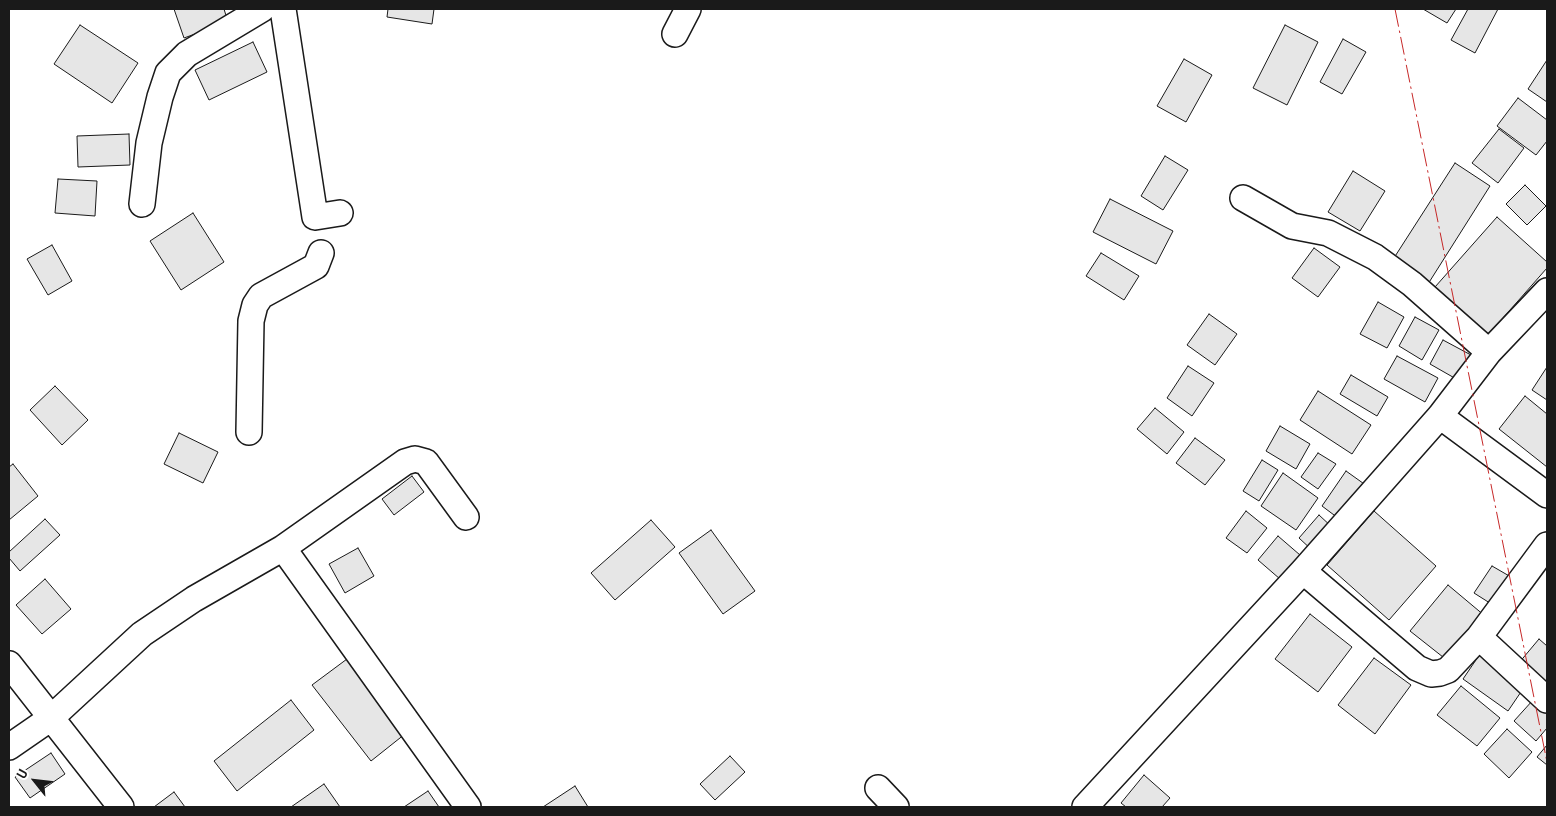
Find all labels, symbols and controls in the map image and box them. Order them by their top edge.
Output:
north arrow [10,756,60,806]
text: U [12,766,32,782]

